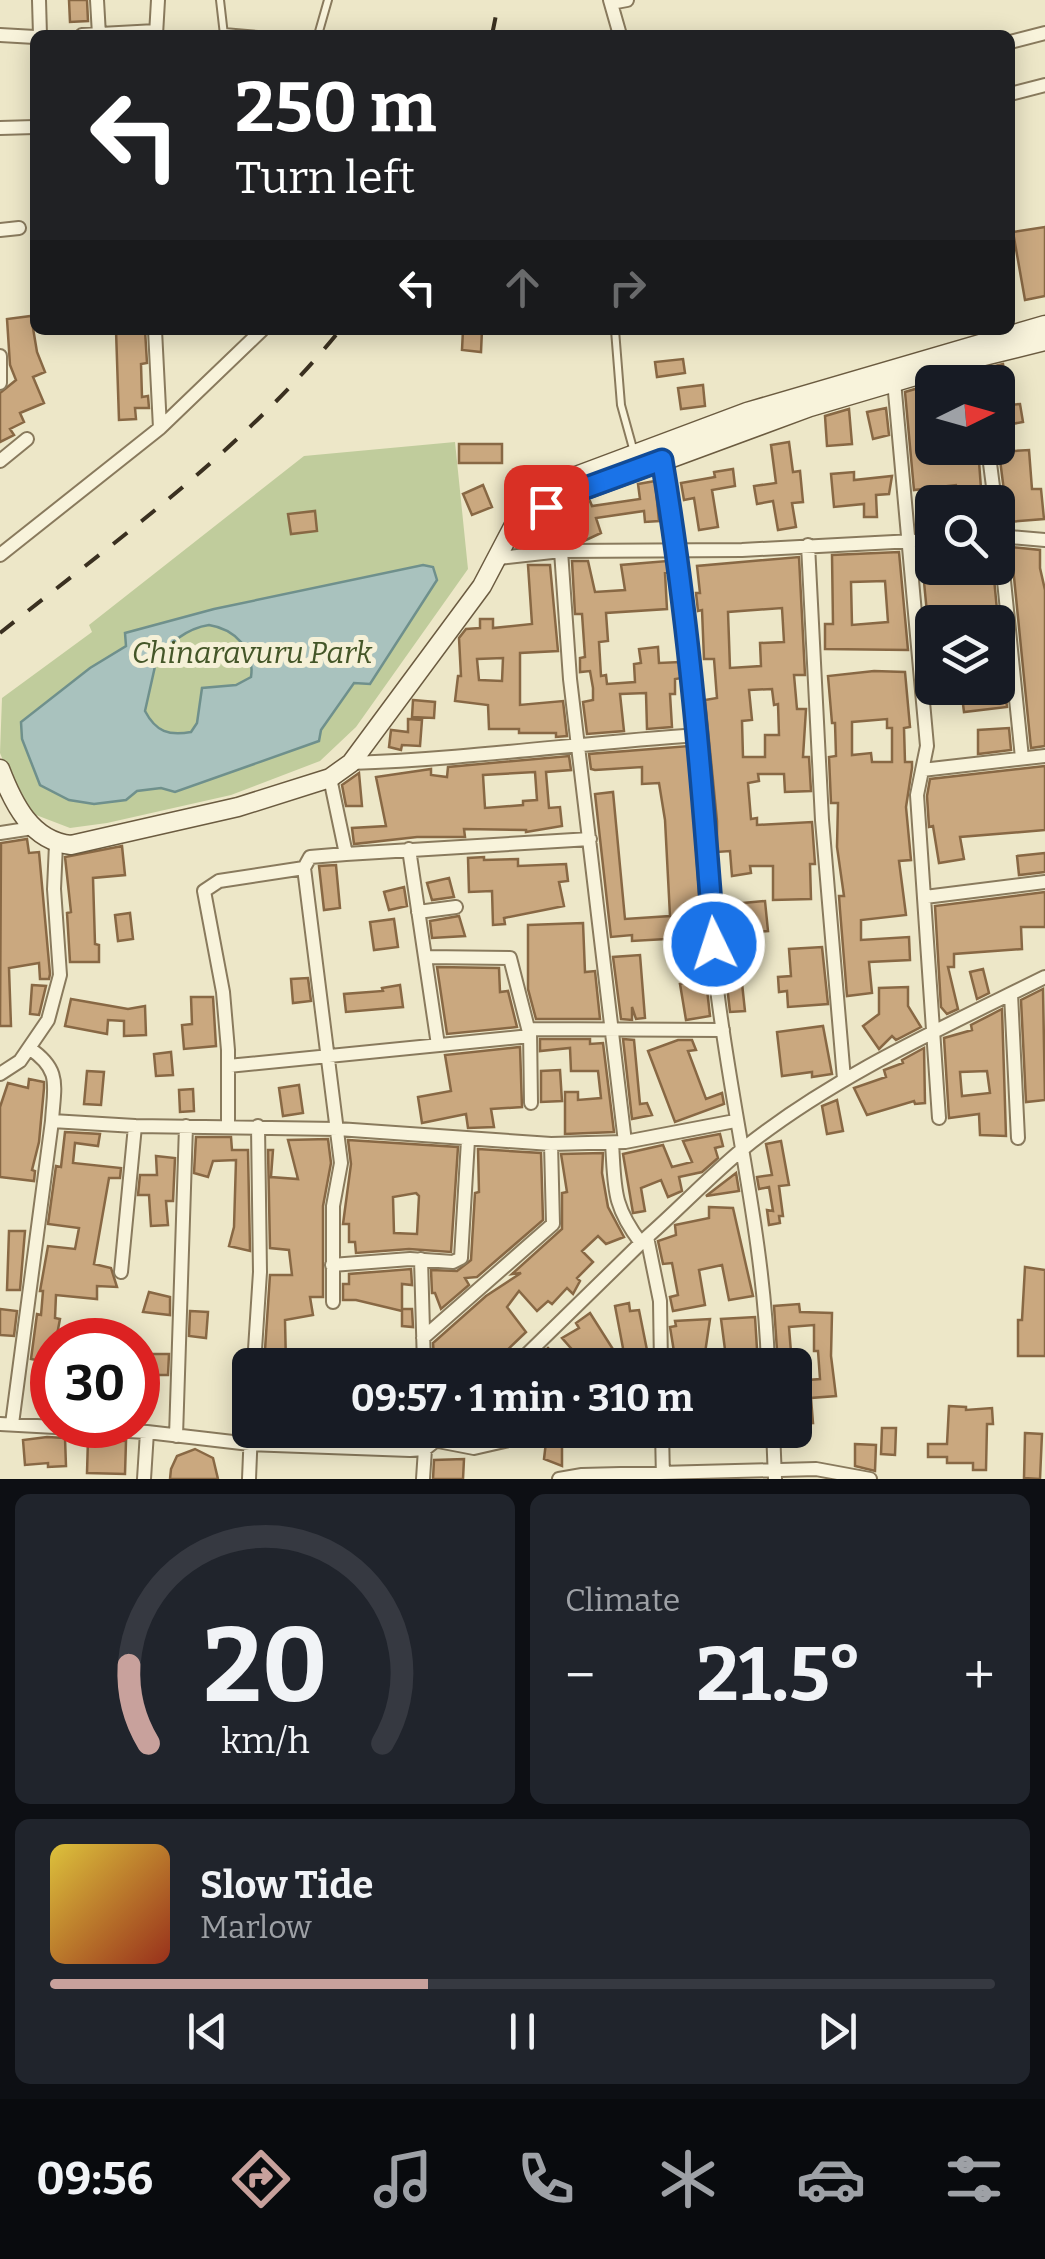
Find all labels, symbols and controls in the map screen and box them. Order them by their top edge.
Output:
text: 250 m [235,66,437,150]
icon: left [70,70,200,200]
text: Turn left [235,151,415,205]
icon: left [390,260,445,315]
icon: ahead [495,260,550,315]
icon: right [600,260,655,315]
north arrow [915,365,1015,465]
map controls [915,365,1015,705]
pin [504,465,589,550]
icon: arrive [519,480,574,535]
button: search [915,485,1015,585]
button: layers [915,605,1015,705]
park label: Chinaravuru Park [132,635,373,671]
position arrow [662,892,766,996]
speed limit sign: 30 [30,1318,160,1448]
text: 09:57 · 1 min · 310 m [351,1375,693,1421]
text: Climate [565,1581,680,1619]
text: 20 [203,1604,327,1729]
text: 21.5° [696,1630,862,1720]
text: − [565,1643,595,1709]
text: + [964,1643,995,1709]
text: km/h [221,1720,309,1762]
text: Slow Tide [200,1862,373,1908]
text: Marlow [200,1908,312,1946]
icon: previous [180,2004,235,2059]
icon: pause [495,2004,550,2059]
icon: next [810,2004,865,2059]
icon: directions [226,2144,296,2214]
icon: music [368,2144,438,2214]
icon: phone [511,2144,581,2214]
icon: climate [653,2144,723,2214]
icon: car [796,2144,866,2214]
icon: filters [939,2144,1009,2214]
text: 09:56 [36,2152,153,2206]

